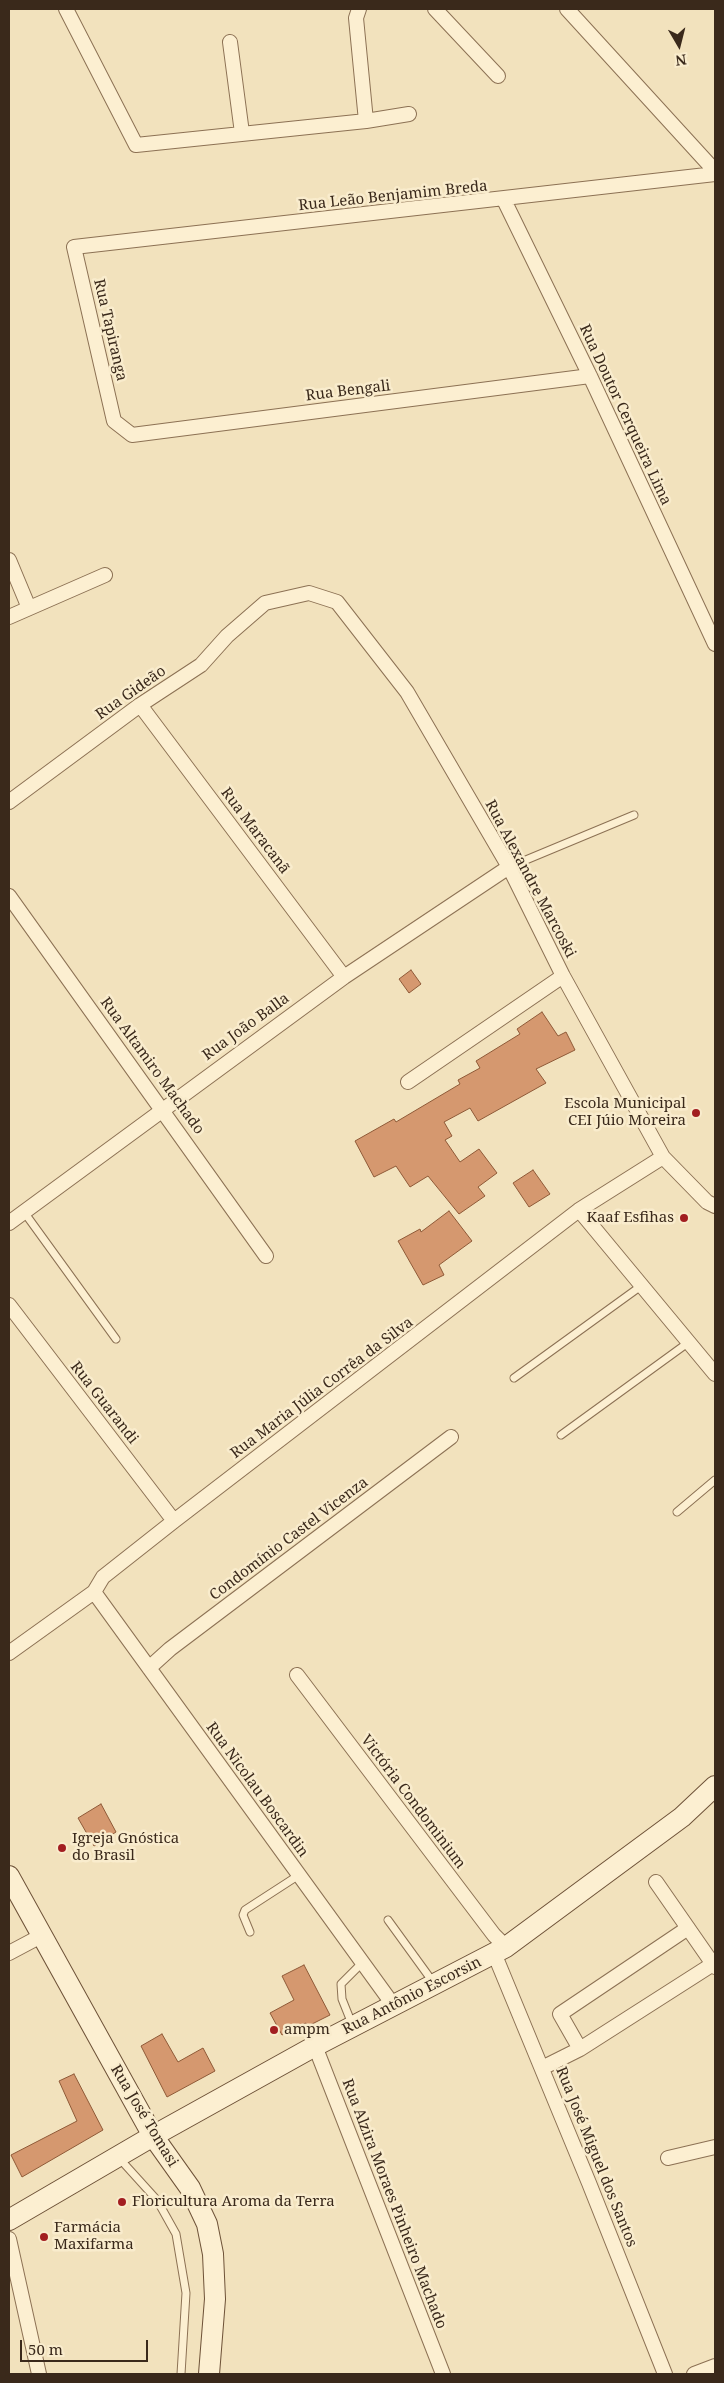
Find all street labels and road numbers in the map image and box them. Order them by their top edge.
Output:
street label: Rua Leão Benjamim Breda [298,177,488,215]
street label: Rua Tapiranga [89,277,131,383]
street label: Rua Doutor Cerqueira Lima [575,322,675,508]
street label: Rua Bengali [305,377,391,405]
street label: Rua Gideão [92,662,170,724]
street label: Rua Maracanã [217,784,293,878]
street label: Rua Alexandre Marcoski [481,797,579,961]
street label: Rua João Balla [199,990,293,1064]
street label: Rua Altamiro Machado [96,994,208,1138]
street label: Rua Maria Júlia Corrêa da Silva [227,1313,417,1463]
street label: Rua Guarandi [66,1358,142,1448]
street label: Condomínio Castel Vicenza [206,1473,372,1605]
street label: Rua Nicolau Boscardin [202,1719,312,1861]
street label: Victória Condominium [357,1731,469,1873]
street label: Rua Antônio Escorsin [340,1953,484,2039]
street label: Rua José Tomasi [106,2062,182,2170]
street label: Rua José Miguel dos Santos [552,2064,640,2250]
street label: Rua Alzira Moraes Pinheiro Machado [338,2076,450,2332]

